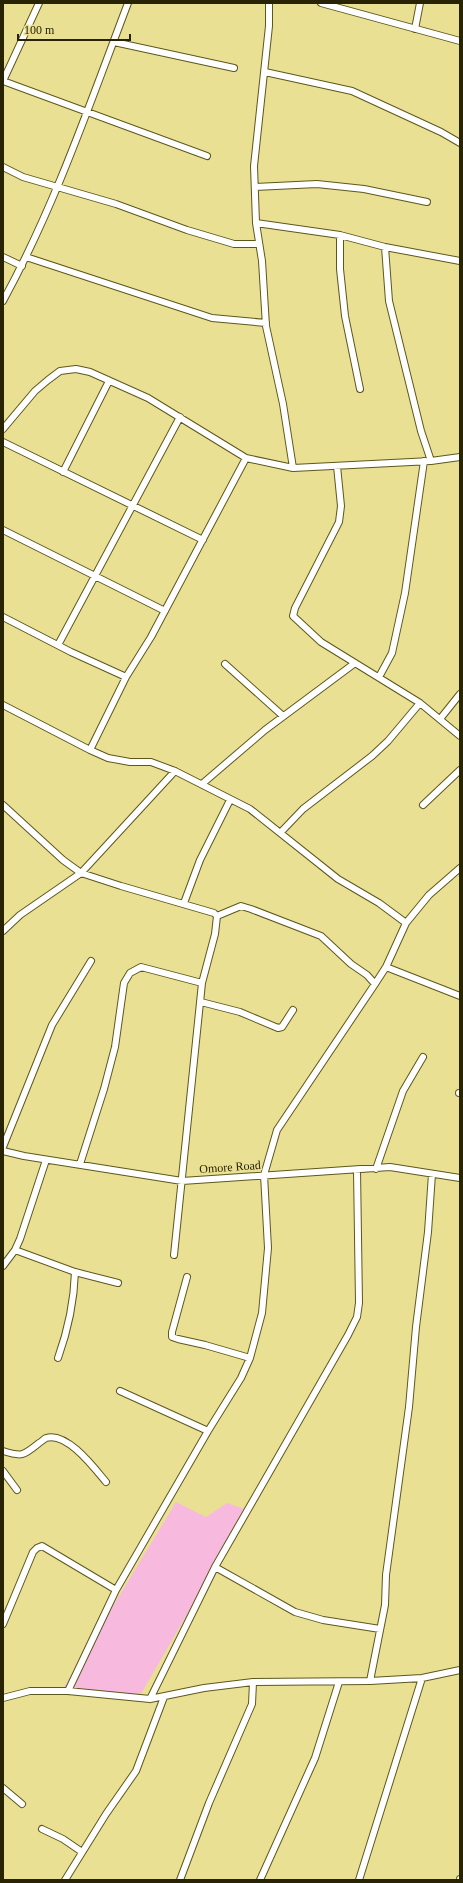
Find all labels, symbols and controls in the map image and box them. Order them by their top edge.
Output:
scale bar [18,16,130,42]
text: 100 m [24,23,55,37]
street label: Omore Road [199,1158,261,1176]

